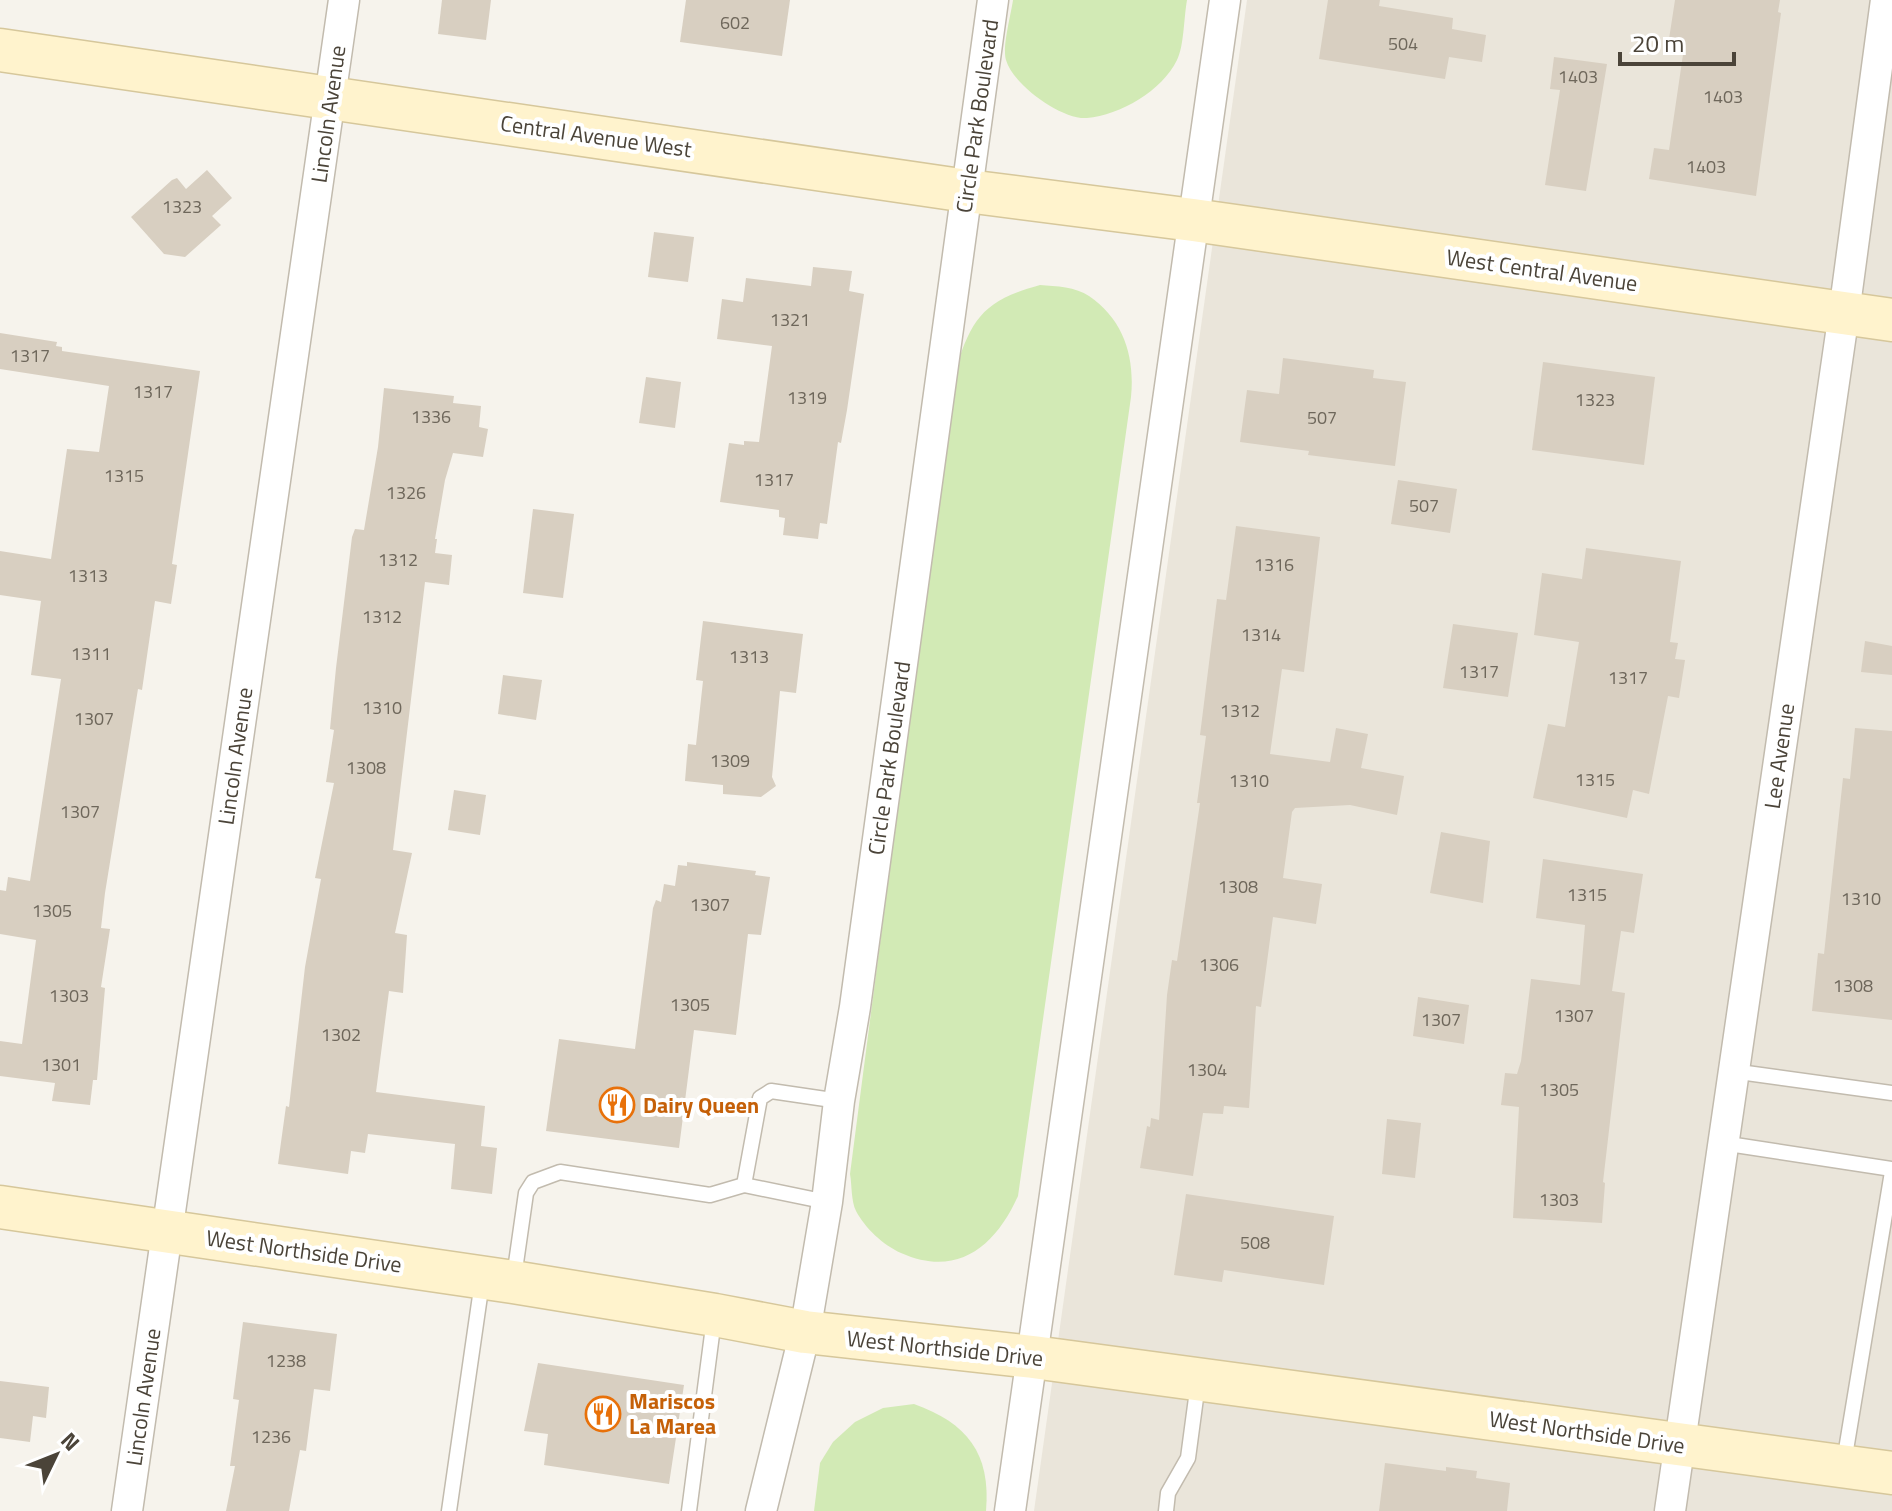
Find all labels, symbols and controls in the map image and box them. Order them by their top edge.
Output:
house number: 602 [720,9,750,36]
scale bar [1620,16,1734,66]
street label: Circle Park Boulevard [947,17,1007,215]
text: 20 m [1632,25,1684,61]
house number: 504 [1388,30,1418,57]
street label: Lincoln Avenue [302,43,354,185]
house number: 1403 [1558,63,1598,90]
house number: 1403 [1703,83,1743,110]
street label: Central Avenue West [498,106,694,166]
house number: 1403 [1686,153,1726,180]
house number: 1323 [162,193,202,220]
street label: West Central Avenue [1444,240,1640,300]
house number: 1321 [770,306,810,333]
house number: 1317 [10,342,50,369]
house number: 1317 [133,378,173,405]
house number: 1319 [787,384,827,411]
house number: 1323 [1575,386,1615,413]
house number: 1336 [411,403,451,430]
house number: 507 [1307,404,1337,431]
house number: 1315 [104,462,144,489]
house number: 1317 [754,466,794,493]
house number: 1326 [386,479,426,506]
house number: 507 [1409,492,1439,519]
house number: 1312 [378,546,418,573]
house number: 1316 [1254,551,1294,578]
house number: 1313 [68,562,108,589]
house number: 1312 [362,603,402,630]
house number: 1314 [1241,621,1281,648]
house number: 1311 [71,640,111,667]
house number: 1313 [729,643,769,670]
house number: 1317 [1459,658,1499,685]
street label: Circle Park Boulevard [859,659,919,857]
house number: 1317 [1608,664,1648,691]
street label: Lincoln Avenue [209,685,261,827]
house number: 1310 [362,694,402,721]
house number: 1312 [1220,697,1260,724]
street label: Lee Avenue [1755,701,1803,811]
house number: 1307 [74,705,114,732]
house number: 1309 [710,747,750,774]
house number: 1308 [346,754,386,781]
house number: 1315 [1575,766,1615,793]
house number: 1310 [1229,767,1269,794]
house number: 1307 [60,798,100,825]
house number: 1308 [1218,873,1258,900]
house number: 1315 [1567,881,1607,908]
house number: 1310 [1841,885,1881,912]
house number: 1307 [690,891,730,918]
house number: 1305 [32,897,72,924]
house number: 1306 [1199,951,1239,978]
house number: 1308 [1833,972,1873,999]
house number: 1303 [49,982,89,1009]
house number: 1305 [670,991,710,1018]
house number: 1307 [1554,1002,1594,1029]
house number: 1307 [1421,1006,1461,1033]
house number: 1302 [321,1021,361,1048]
house number: 1301 [41,1051,81,1078]
house number: 1304 [1187,1056,1227,1083]
house number: 1305 [1539,1076,1579,1103]
restaurant icon: Dairy Queen [598,1086,636,1124]
place label: Dairy Queen [643,1088,759,1122]
house number: 1303 [1539,1186,1579,1213]
street label: West Northside Drive [204,1220,404,1282]
house number: 508 [1240,1229,1270,1256]
street label: West Northside Drive [845,1321,1045,1375]
street label: Lincoln Avenue [117,1326,169,1468]
house number: 1238 [266,1347,306,1374]
place label: Mariscos La Marea [629,1384,716,1443]
restaurant icon: Mariscos La Marea [584,1395,622,1433]
street label: West Northside Drive [1487,1401,1687,1463]
north arrow [16,1415,96,1495]
house number: 1236 [251,1423,291,1450]
text: N [53,1424,88,1459]

